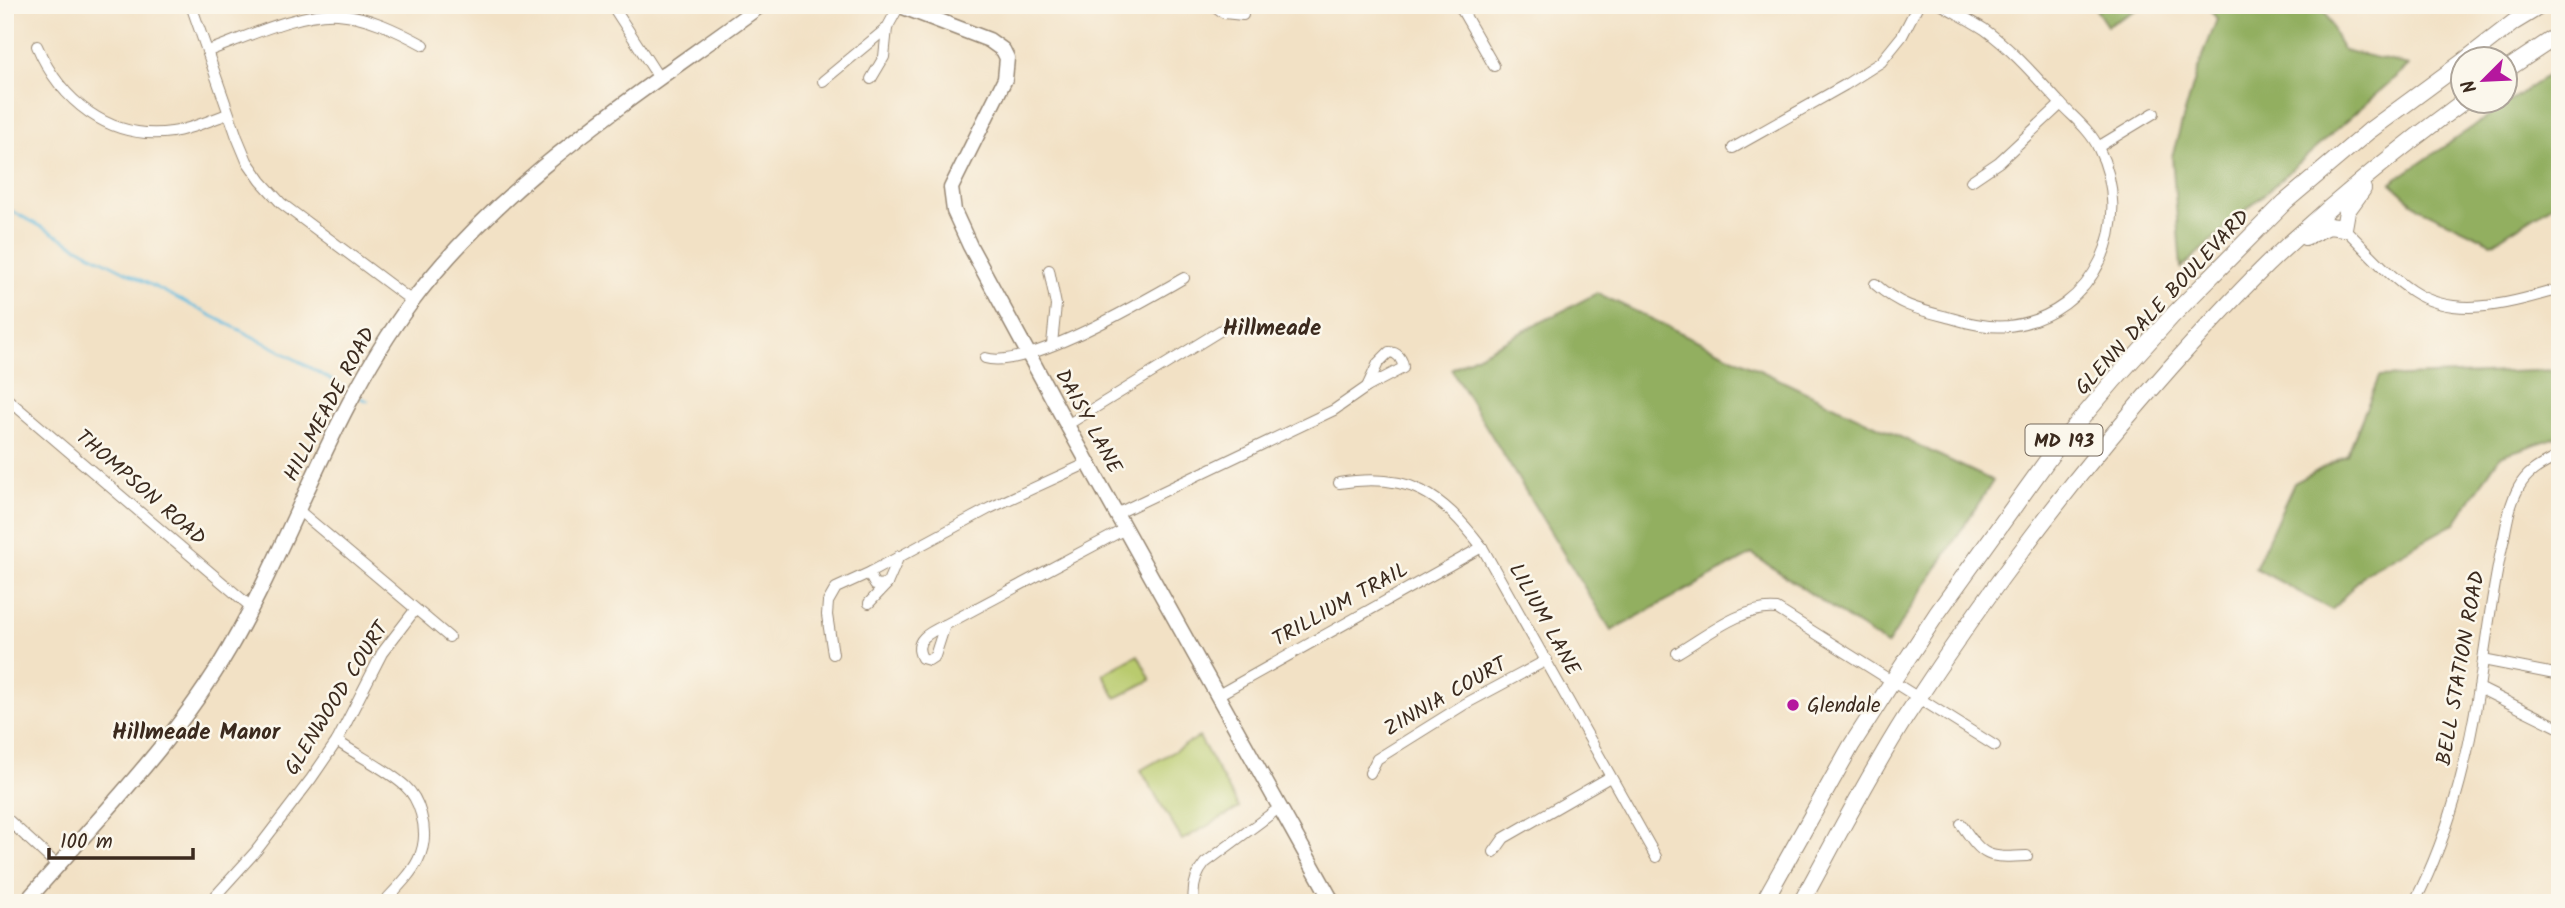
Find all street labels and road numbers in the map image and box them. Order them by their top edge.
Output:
street label: GLENN DALE BOULEVARD [2068,202,2258,404]
street label: HILLMEADE ROAD [276,322,385,488]
street label: DAISY LANE [1045,363,1130,481]
street label: THOMPSON ROAD [67,422,213,554]
road number: MD 193 [2025,424,2102,456]
street label: TRILLIUM TRAIL [1267,554,1415,656]
street label: LILIUM LANE [1499,557,1589,683]
street label: BELL STATION ROAD [2428,568,2495,768]
street label: GLENWOOD COURT [277,614,399,782]
street label: ZINNIA COURT [1378,648,1515,746]

